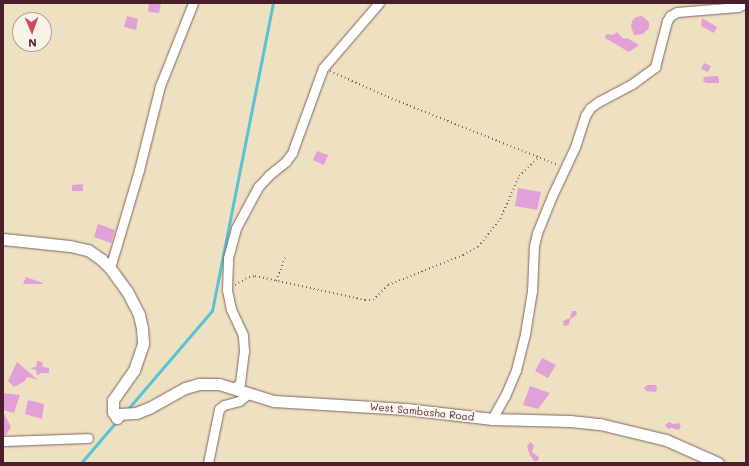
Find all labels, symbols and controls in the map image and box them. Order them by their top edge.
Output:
north arrow [12,12,52,52]
text: N [28,36,37,51]
street label: West Sambasha Road [369,401,475,423]

